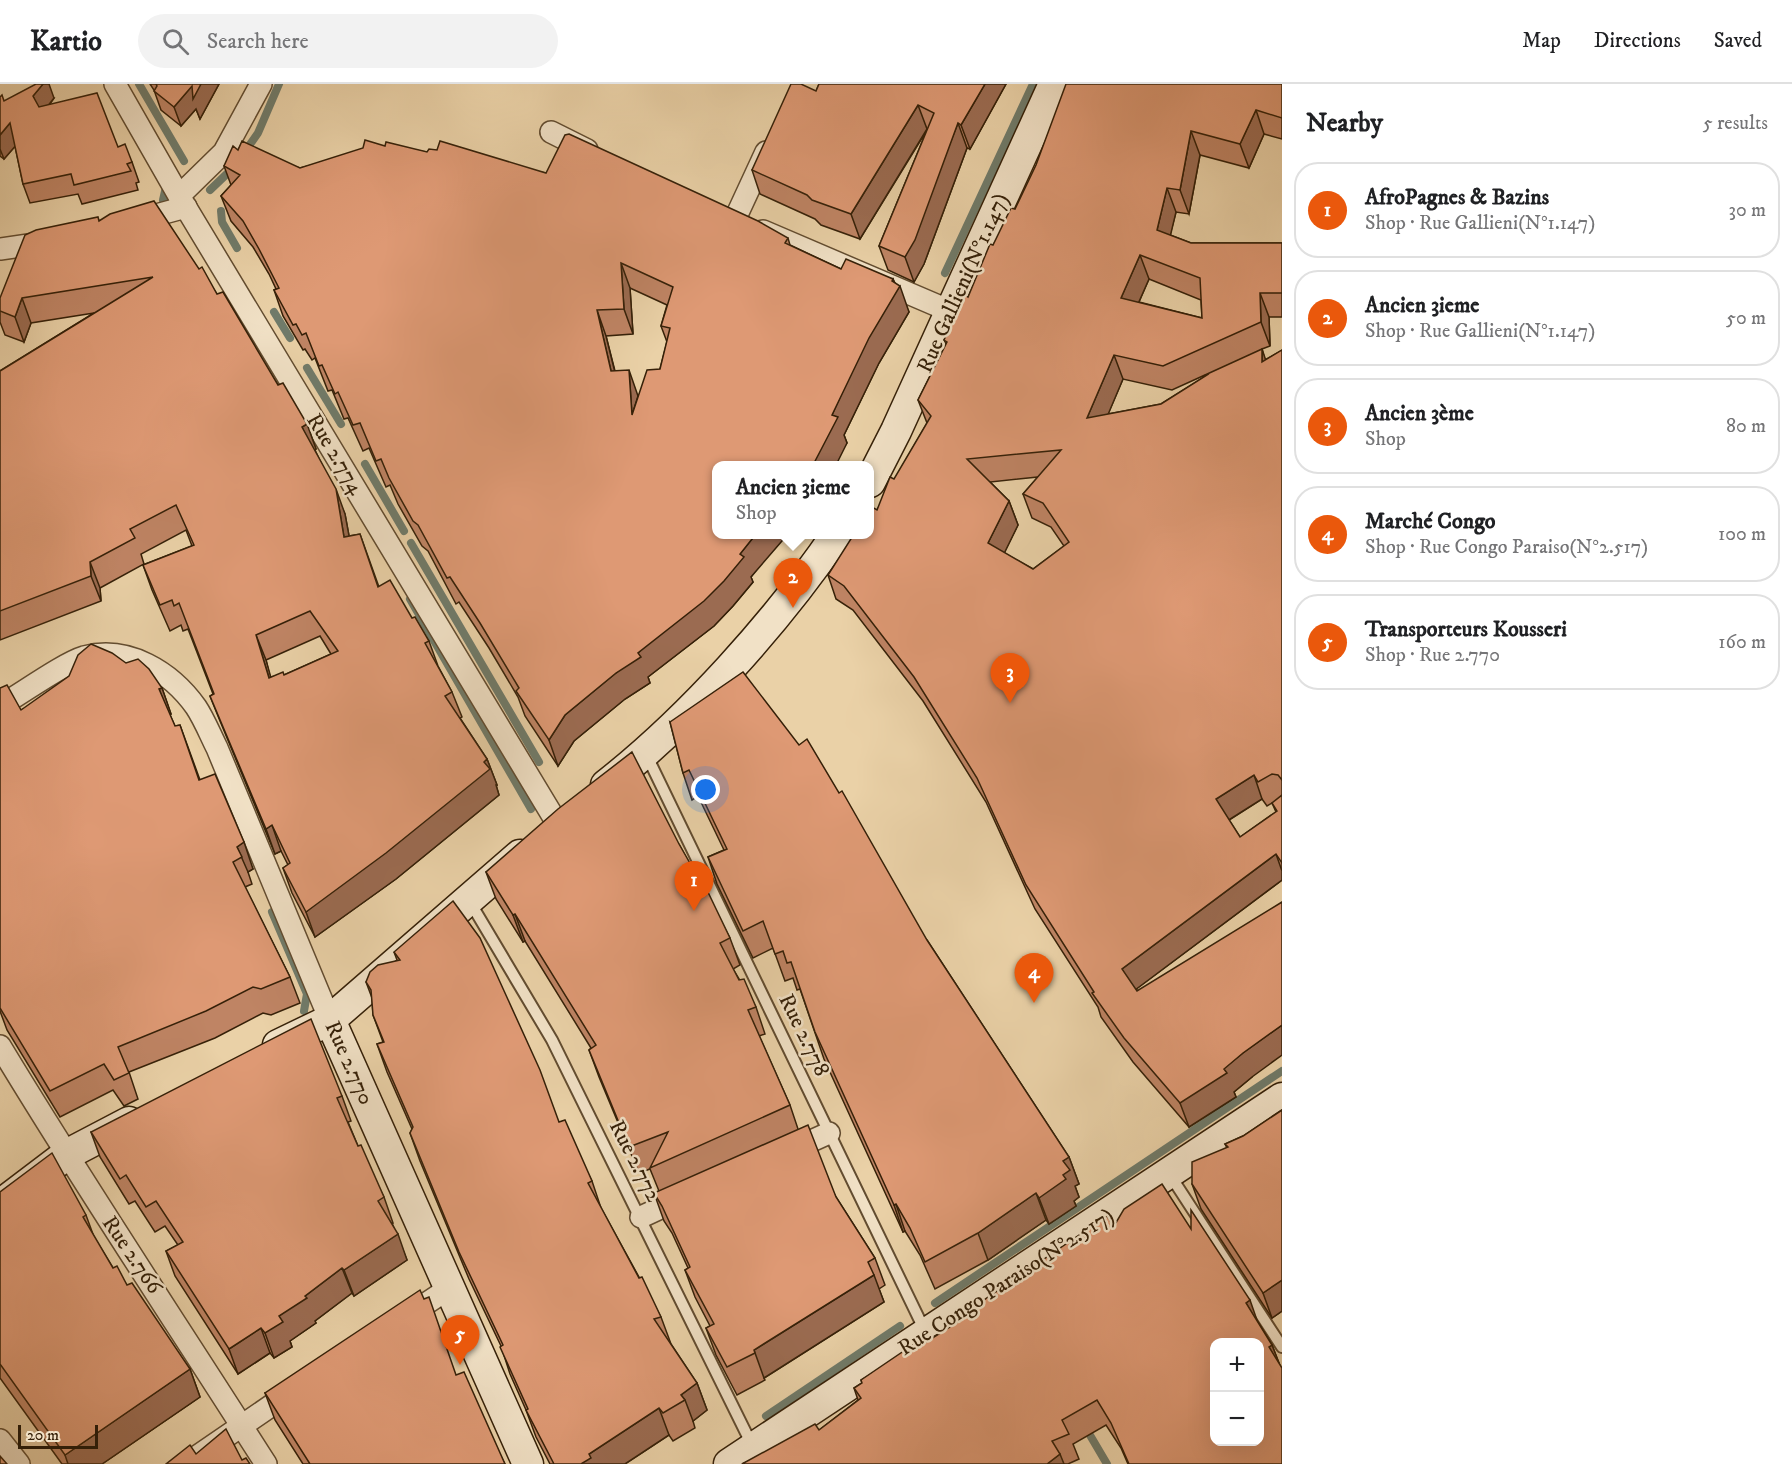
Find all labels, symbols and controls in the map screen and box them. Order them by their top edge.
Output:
search box [138,14,558,68]
text: Kartio [30,24,102,59]
icon: search [159,25,192,58]
text: Search here [207,28,309,55]
text: Map [1522,28,1561,54]
text: Directions [1594,28,1681,54]
text: Saved [1714,28,1762,54]
text: Nearby [1306,107,1383,140]
text: 5 results [1703,111,1768,136]
text: AfroPagnes & Bazins [1365,184,1549,211]
street label: Rue Gallieni(N°1.147) [911,189,1015,377]
text: 1 [1324,198,1331,223]
text: 30 m [1728,198,1766,223]
text: Shop · Rue Gallieni(N°1.147) [1365,211,1595,236]
text: Ancien 3ieme [1365,292,1479,319]
text: 2 [1323,306,1332,331]
text: 50 m [1726,306,1766,331]
text: Shop · Rue Gallieni(N°1.147) [1365,319,1595,344]
text: Ancien 3ème [1365,400,1474,427]
street label: Rue 2.774 [300,409,370,500]
text: 3 [1324,414,1331,439]
text: 80 m [1726,414,1766,439]
text: Shop [1365,427,1406,452]
popup [712,461,874,539]
text: Ancien 3ieme [736,474,850,501]
text: Shop [736,501,776,526]
text: Marché Congo [1365,508,1496,535]
text: 4 [1322,522,1333,547]
text: 100 m [1718,522,1766,547]
text: Shop · Rue Congo Paraiso(N°2.517) [1365,535,1648,560]
pin: 2 [774,558,812,608]
text: Transporteurs Kousseri [1365,616,1567,643]
text: 5 [1323,630,1332,655]
text: 160 m [1718,630,1766,655]
text: Shop · Rue 2.770 [1365,643,1500,668]
pin: 3 [990,654,1030,703]
your location [691,775,720,804]
pin: 1 [674,862,714,911]
pin: 4 [1014,954,1054,1003]
street label: Rue 2.778 [773,989,835,1081]
street label: Rue 2.770 [319,1017,379,1109]
street label: Rue 2.772 [603,1116,667,1207]
street label: Rue Congo Paraiso(N°2.517) [893,1202,1119,1362]
street label: Rue 2.766 [96,1211,169,1301]
pin: 5 [440,1316,480,1365]
map controls [1210,1338,1264,1446]
button: + [1210,1338,1264,1392]
button: − [1210,1392,1264,1446]
scale bar [18,1422,98,1450]
text: 20 m [27,1425,59,1445]

